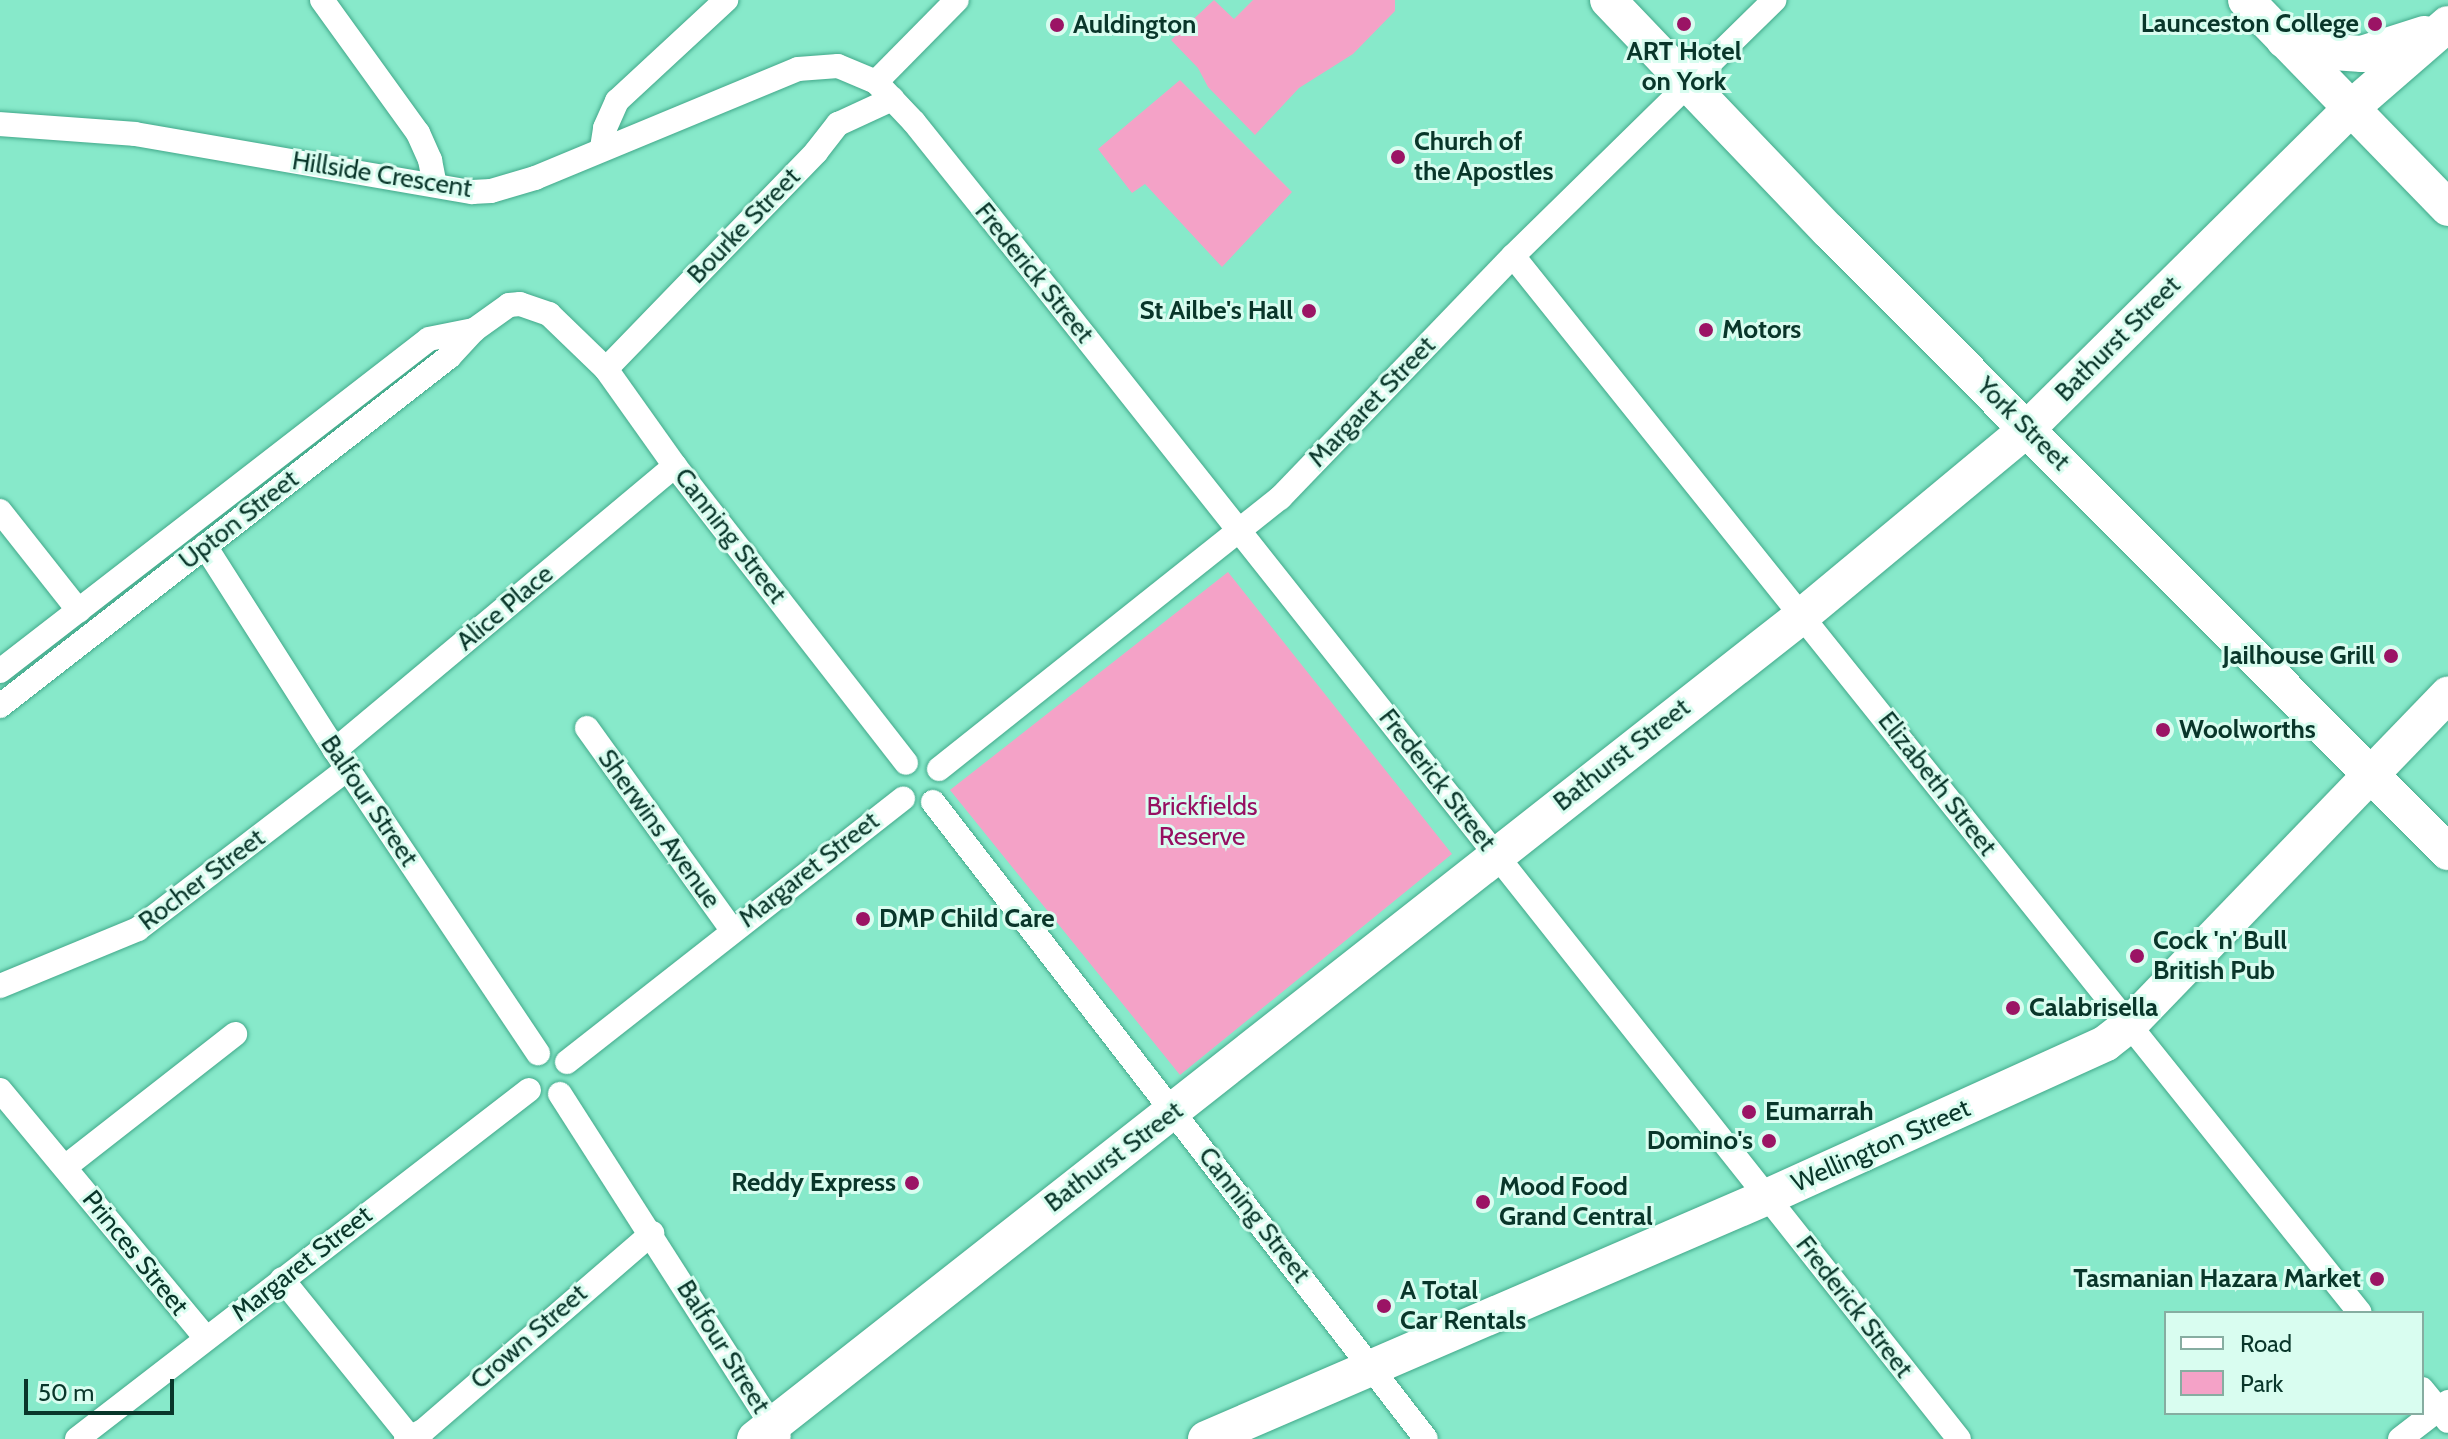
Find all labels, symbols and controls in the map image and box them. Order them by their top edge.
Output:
place label: Launceston College [2141,8,2359,40]
place label: Auldington [1073,9,1196,41]
marker: ART Hotel on York [1675,15,1693,33]
marker: Launceston College [2366,15,2384,33]
marker: Auldington [1048,16,1066,34]
place label: ART Hotel on York [1626,36,1742,98]
place label: Church of the Apostles [1414,126,1553,188]
street label: Hillside Crescent [290,145,474,205]
marker: Church of the Apostles [1389,148,1407,166]
street label: Bourke Street [681,162,807,290]
street label: Frederick Street [968,197,1100,349]
street label: Bathurst Street [2049,270,2187,408]
place label: St Ailbe's Hall [1140,295,1293,327]
marker: St Ailbe's Hall [1300,302,1318,320]
place label: Motors [1722,314,1801,346]
marker: Motors [1697,321,1715,339]
street label: Margaret Street [1302,330,1442,474]
street label: York Street [1970,371,2076,477]
street label: Canning Street [667,462,793,610]
street label: Upton Street [173,464,305,576]
street label: Alice Place [450,559,560,657]
place label: Jailhouse Grill [2223,640,2375,672]
marker: Jailhouse Grill [2382,647,2400,665]
street label: Bathurst Street [1548,692,1696,818]
street label: Frederick Street [1372,703,1502,857]
street label: Elizabeth Street [1871,706,2003,862]
place label: Woolworths [2179,714,2316,746]
marker: Woolworths [2154,721,2172,739]
street label: Balfour Street [314,730,424,872]
street label: Sherwins Avenue [591,744,727,914]
park label: Brickfields Reserve [1146,791,1258,852]
street label: Margaret Street [733,806,885,934]
street label: Rocher Street [133,823,271,937]
place label: DMP Child Care [879,903,1055,935]
marker: DMP Child Care [854,910,872,928]
place label: Cock 'n' Bull British Pub [2153,925,2287,986]
marker: Cock 'n' Bull British Pub [2128,947,2146,965]
place label: Calabrisella [2029,992,2158,1024]
marker: Calabrisella [2004,999,2022,1017]
street label: Wellington Street [1787,1093,1975,1199]
street label: Bathurst Street [1039,1095,1189,1219]
place label: Eumarrah [1765,1096,1874,1128]
marker: Eumarrah [1740,1103,1758,1121]
place label: Domino's [1647,1125,1753,1157]
marker: Domino's [1760,1132,1778,1150]
street label: Canning Street [1191,1141,1317,1289]
place label: Reddy Express [731,1167,896,1199]
place label: Mood Food Grand Central [1499,1171,1653,1232]
marker: Reddy Express [903,1174,921,1192]
street label: Princes Street [75,1184,195,1322]
marker: Mood Food Grand Central [1474,1193,1492,1211]
street label: Margaret Street [226,1200,378,1328]
street label: Frederick Street [1789,1230,1919,1384]
place label: Tasmanian Hazara Market [2073,1263,2361,1295]
marker: Tasmanian Hazara Market [2368,1270,2386,1288]
street label: Balfour Street [670,1275,776,1419]
place label: A Total Car Rentals [1400,1275,1526,1336]
street label: Crown Street [464,1278,594,1396]
marker: A Total Car Rentals [1375,1297,1393,1315]
legend [2164,1311,2424,1415]
text: Road [2240,1329,2292,1358]
scale bar [28,1363,178,1413]
text: Park [2240,1369,2283,1398]
text: 50 m [38,1378,94,1407]

